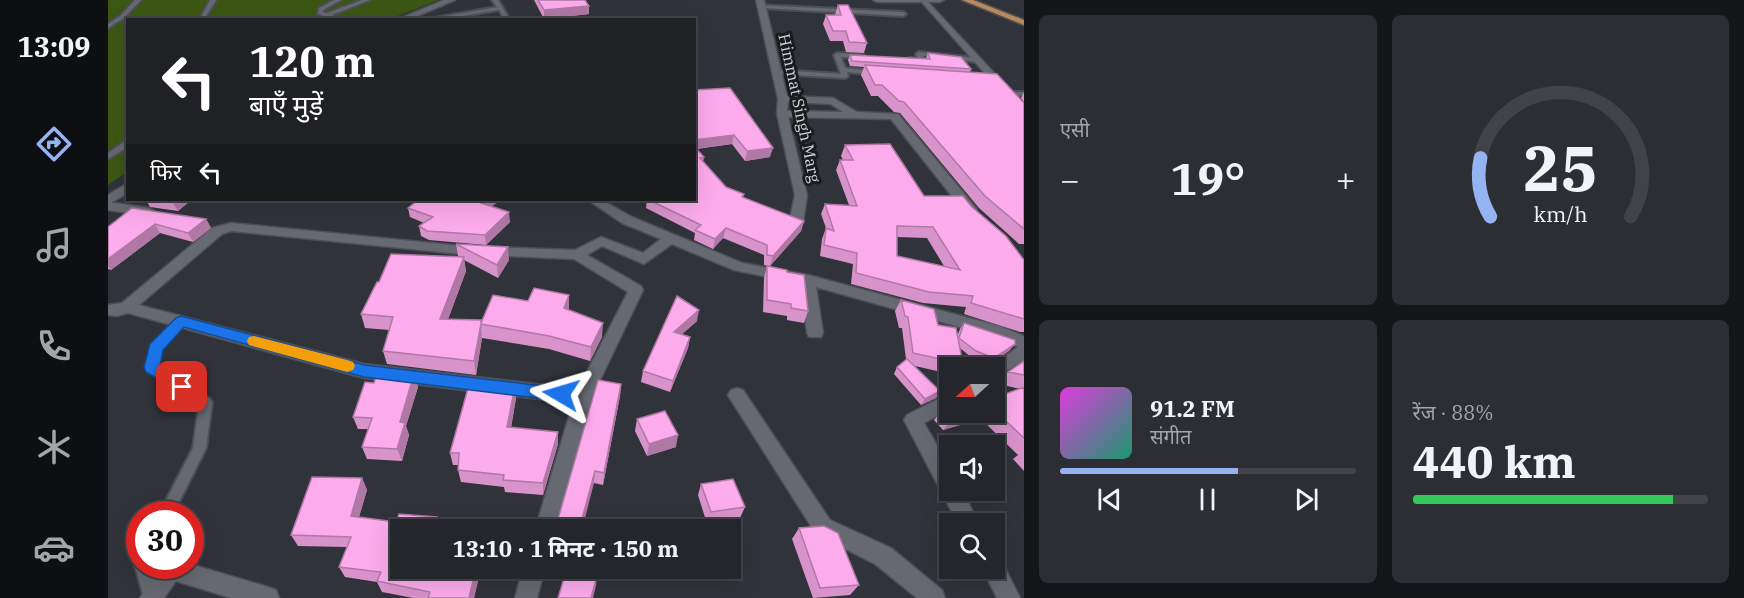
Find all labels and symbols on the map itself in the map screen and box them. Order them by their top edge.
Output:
street label: Himmat Singh Marg [774,32,826,185]
north arrow [939,357,1005,423]
pin [156,361,207,412]
position arrow [529,362,593,426]
speed limit sign: 30 [126,501,204,579]

